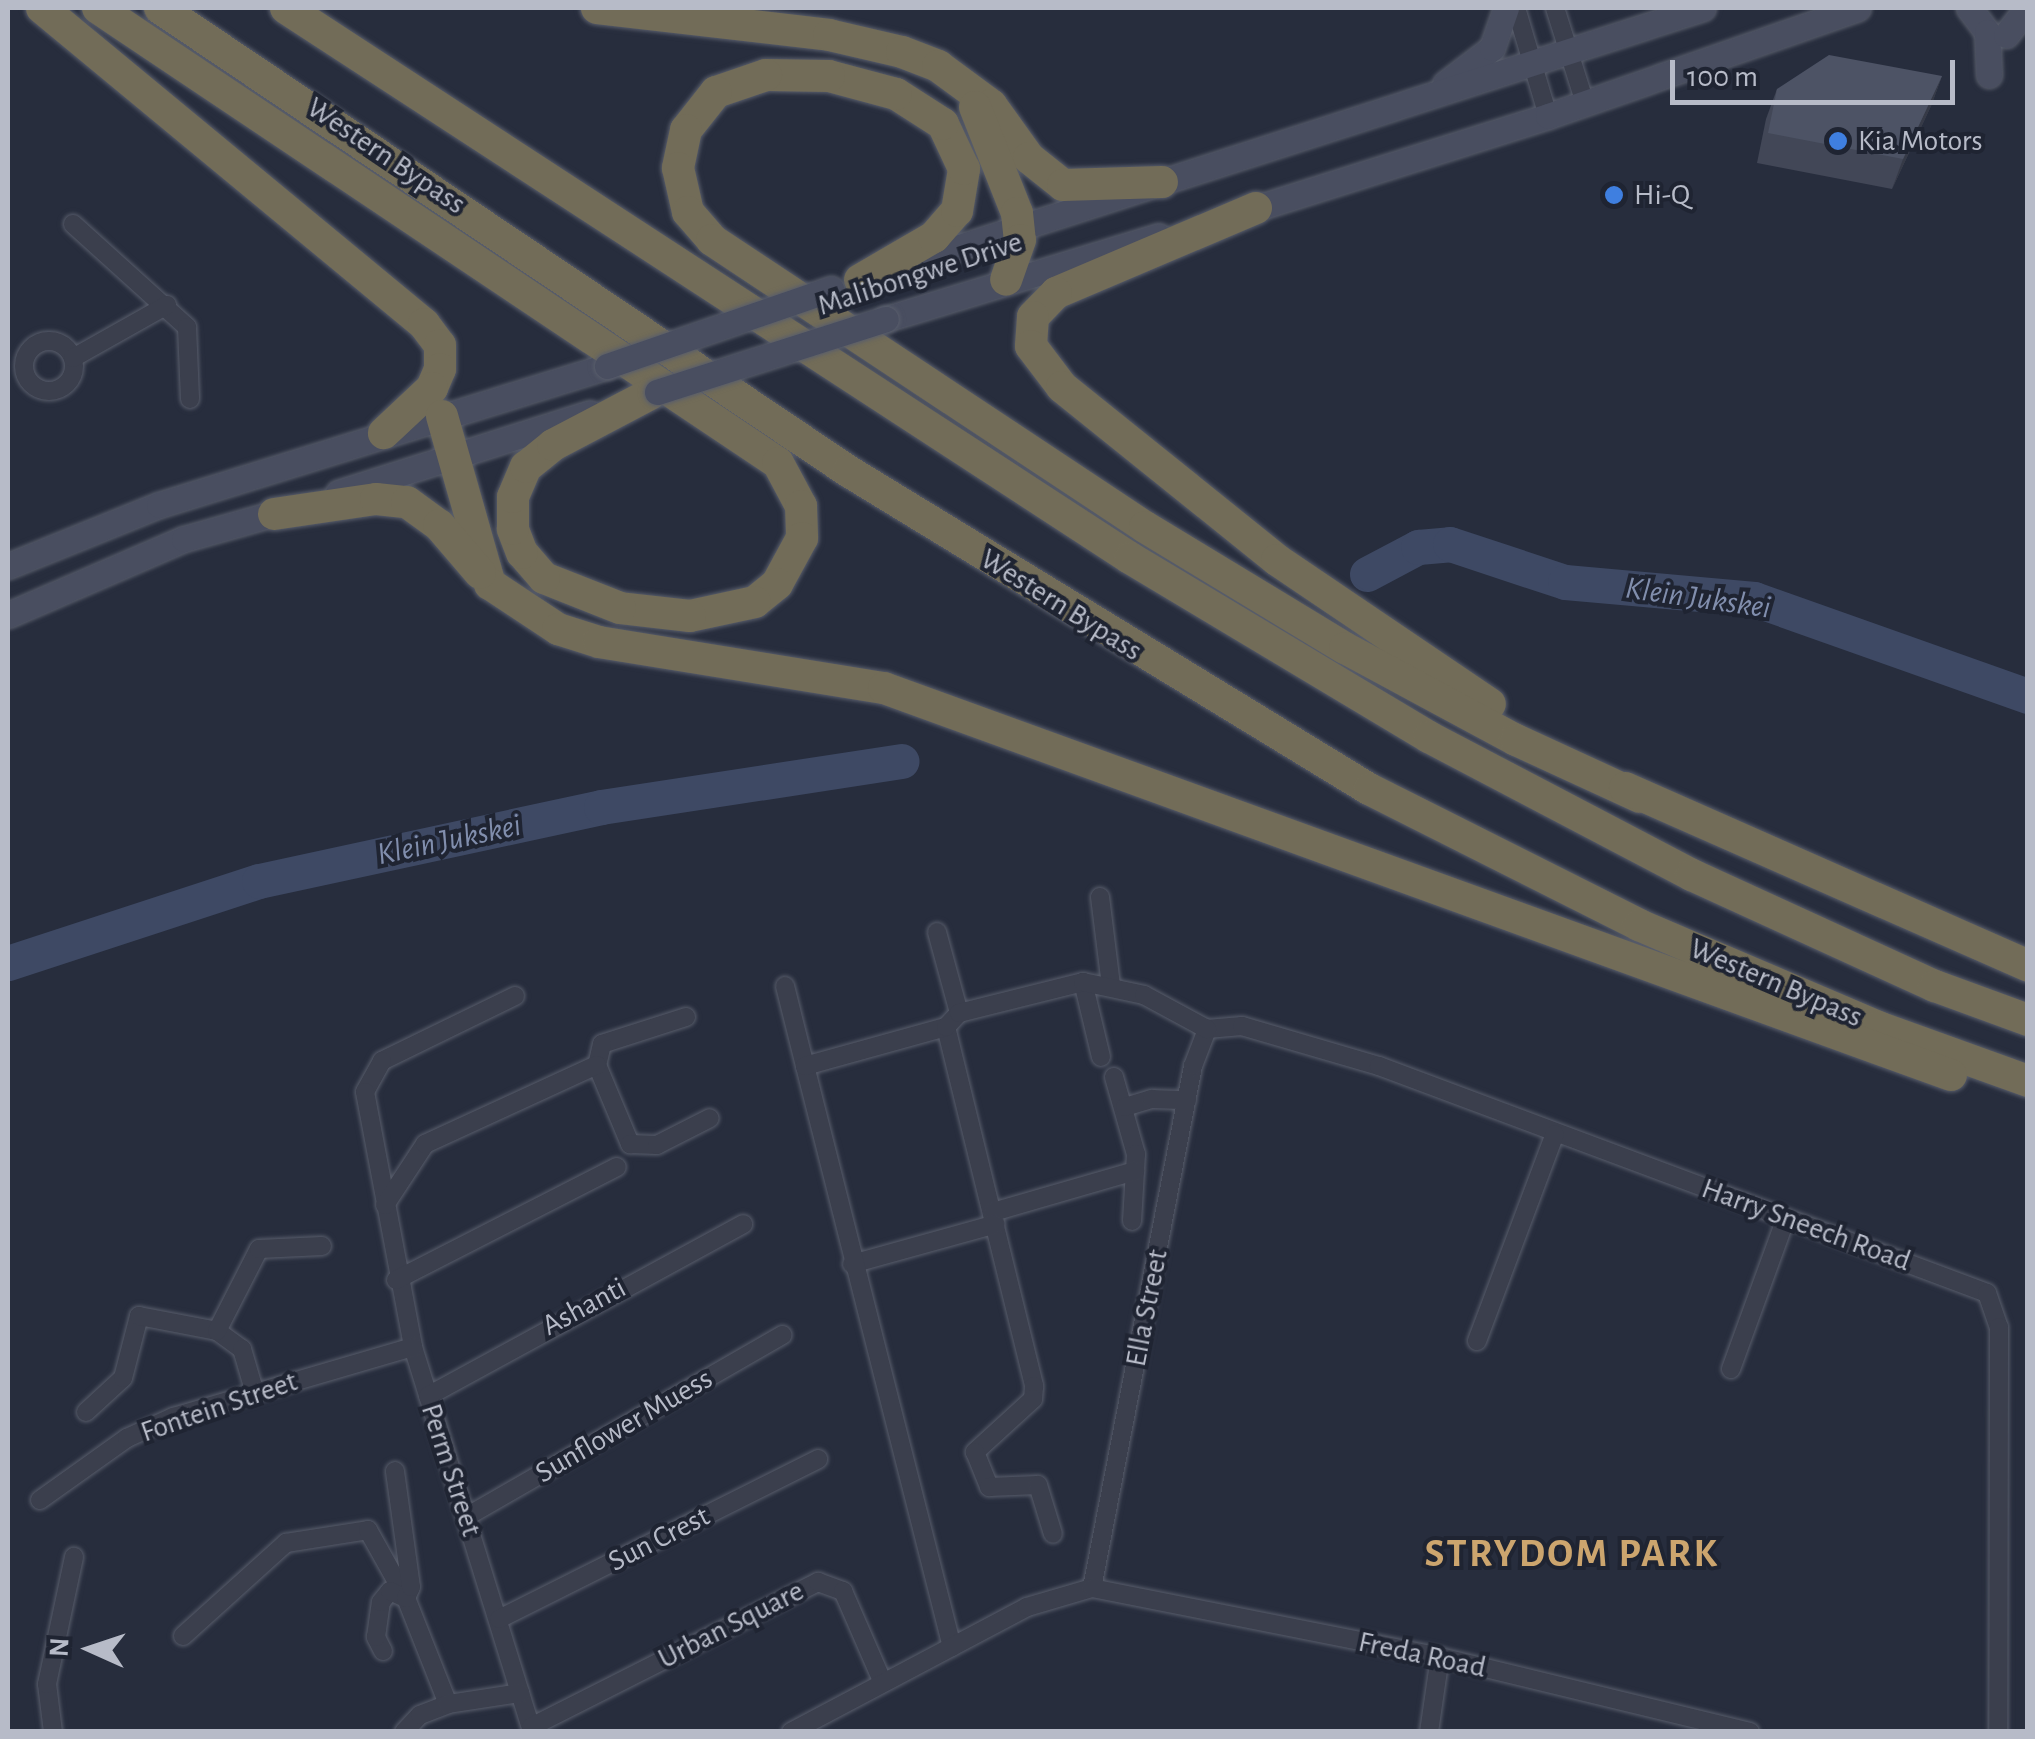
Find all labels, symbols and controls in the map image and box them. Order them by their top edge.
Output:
scale bar [1675,40,1960,102]
text: 100 m [1687,62,1758,92]
street label: Western Bypass [300,90,472,222]
place label: Kia Motors [1858,123,1983,159]
marker: Kia Motors [1827,130,1849,152]
place label: Hi-Q [1634,177,1690,213]
marker: Hi-Q [1603,184,1625,206]
street label: Malibongwe Drive [813,224,1027,324]
street label: Western Bypass [974,541,1148,669]
water label: Klein Jukskei [1623,569,1773,627]
water label: Klein Jukskei [374,806,524,874]
street label: Western Bypass [1684,931,1868,1035]
street label: Harry Sneech Road [1697,1171,1915,1279]
street label: Ella Street [1118,1246,1176,1370]
street label: Ashanti [536,1270,632,1344]
street label: Sunflower Muess [529,1361,719,1491]
street label: Fontein Street [136,1363,302,1451]
street label: Perm Street [413,1399,489,1541]
street label: Sun Crest [602,1498,716,1580]
district label: STRYDOM PARK [1425,1530,1719,1578]
street label: Urban Square [652,1573,810,1677]
north arrow [40,1599,140,1699]
street label: Freda Road [1355,1624,1489,1686]
text: N [46,1637,75,1658]

